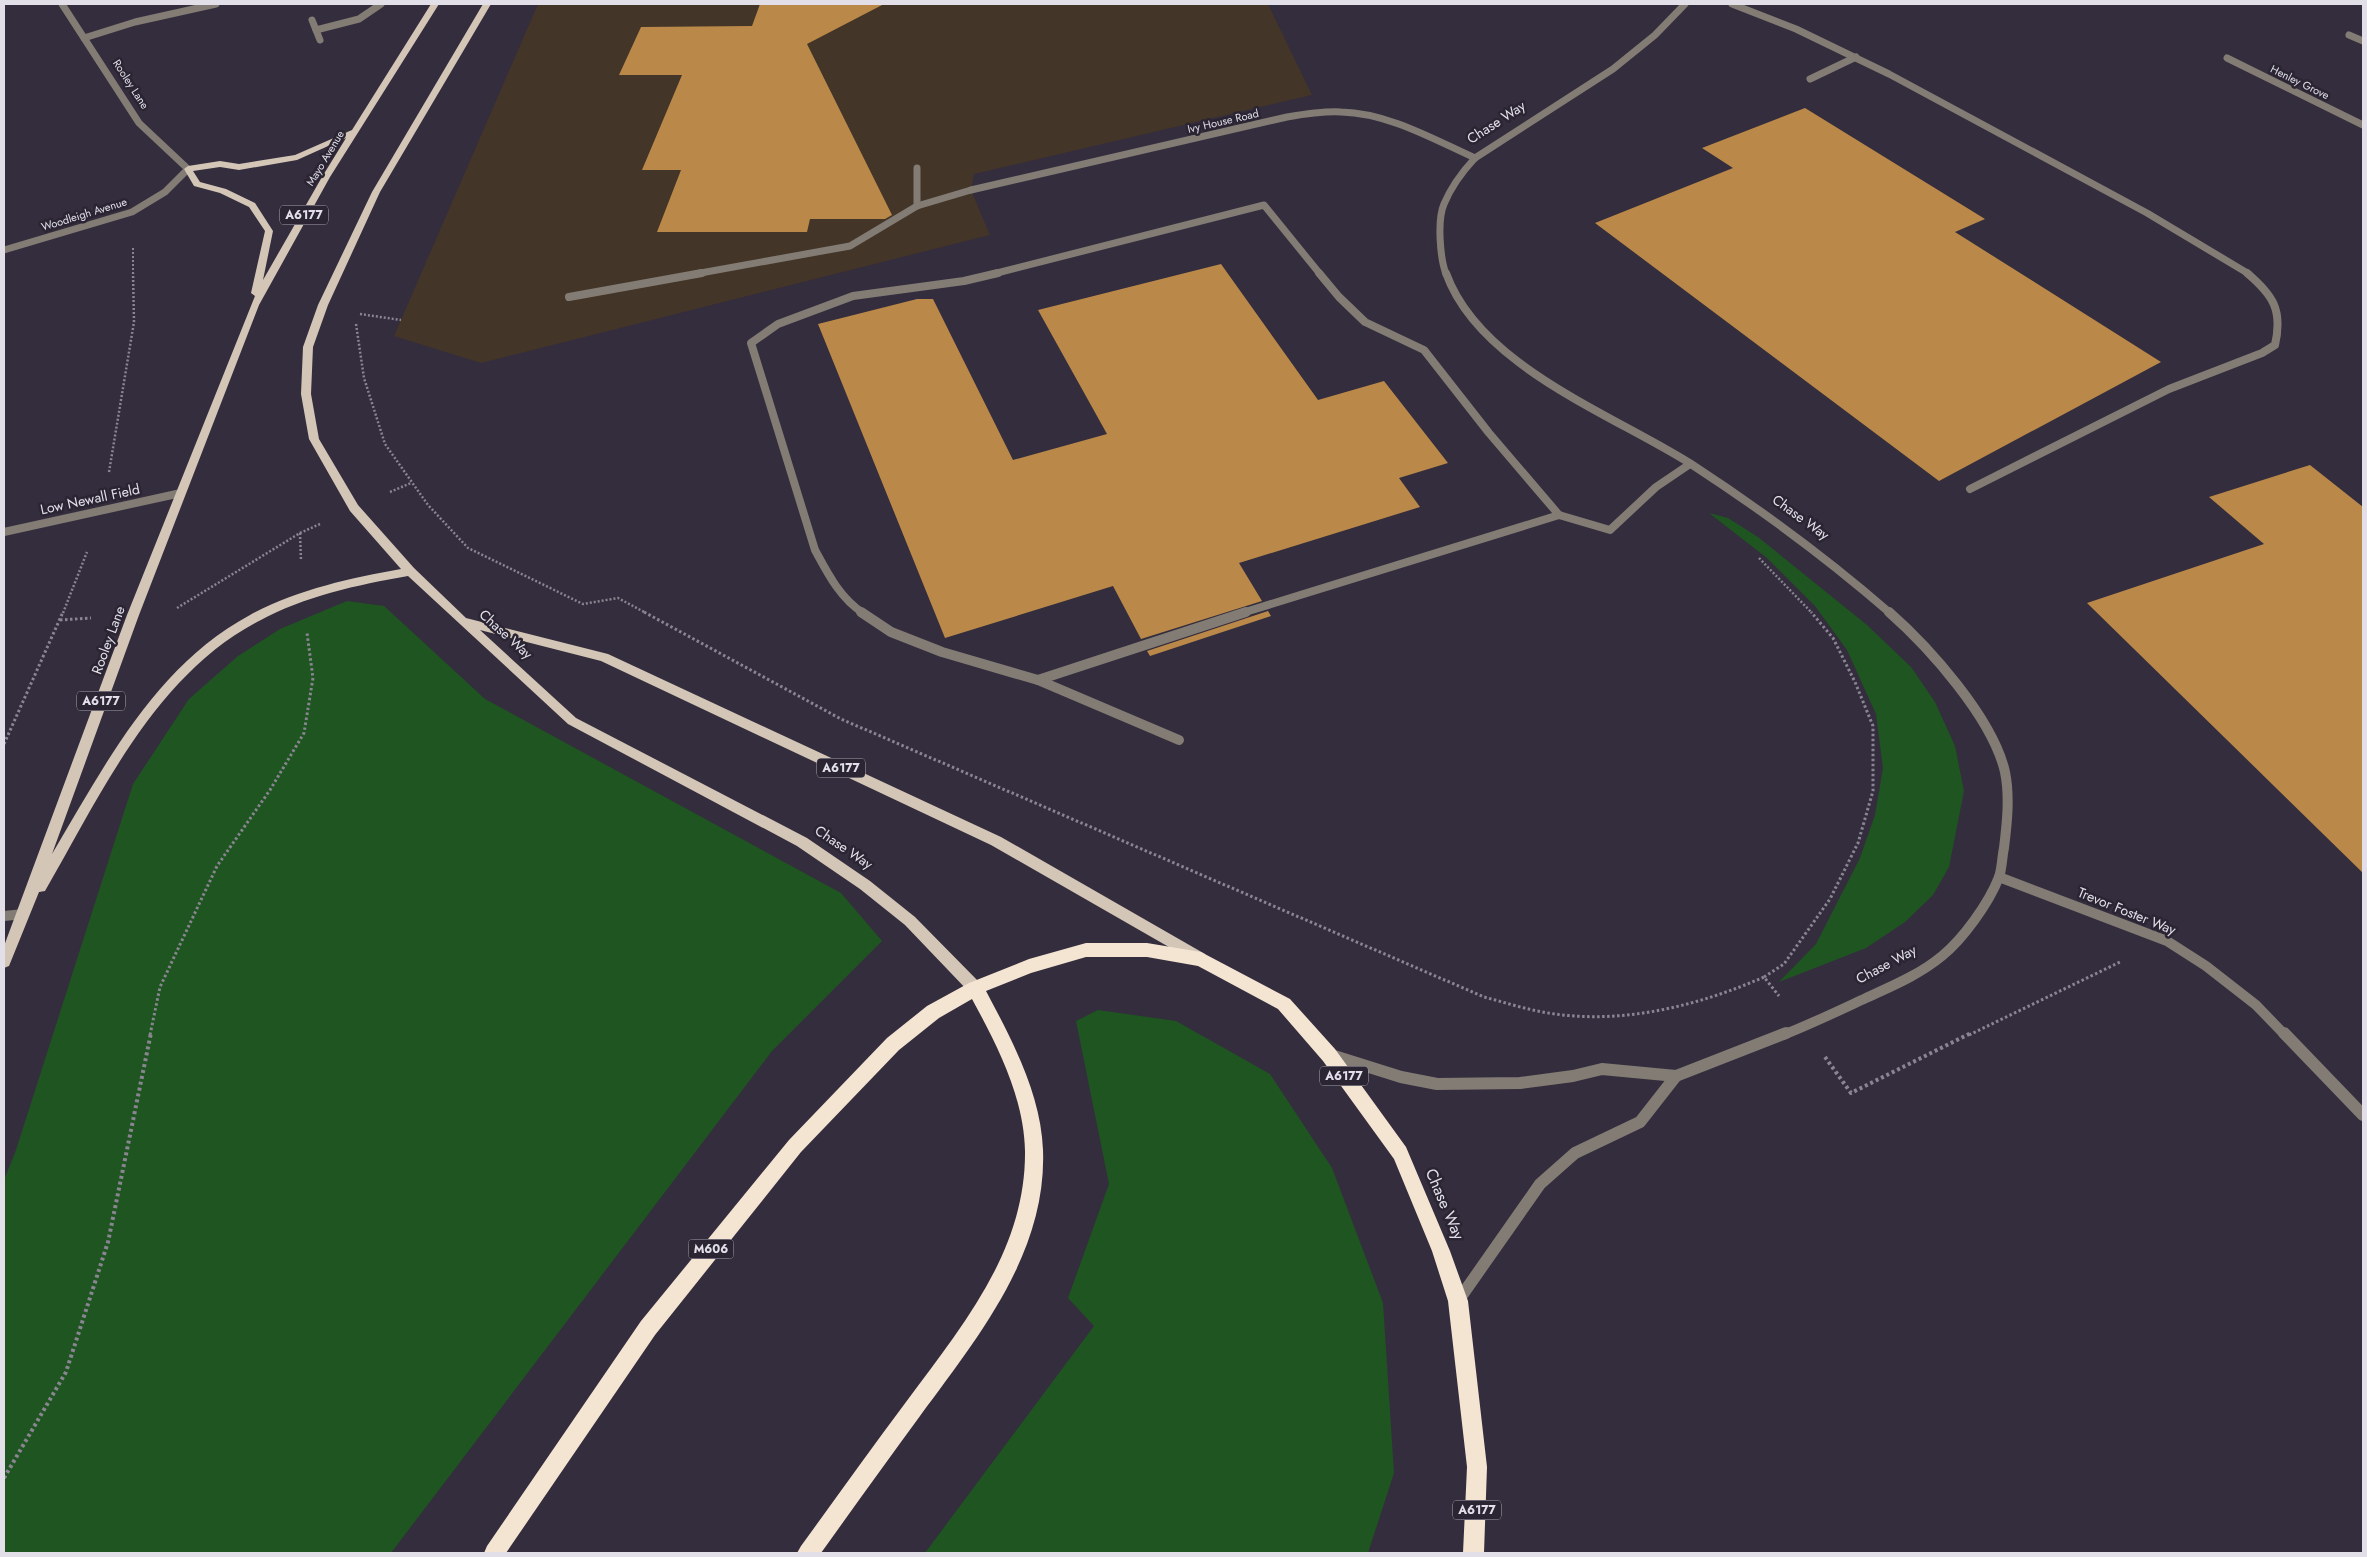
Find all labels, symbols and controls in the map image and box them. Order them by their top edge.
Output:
street label: Rooley Lane [109,56,153,112]
street label: Henley Grove [2268,61,2332,103]
street label: Chase Way [1463,95,1530,148]
street label: Ivy House Road [1186,105,1260,137]
street label: Mayo Avenue [302,127,348,189]
street label: Woodleigh Avenue [39,193,129,235]
road number: A6177 [280,206,328,224]
street label: Low Newall Field [38,479,142,519]
street label: Chase Way [1768,490,1834,545]
street label: Rooley Lane [86,603,130,677]
street label: Chase Way [475,604,538,664]
road number: A6177 [77,691,125,710]
road number: A6177 [817,758,865,778]
street label: Chase Way [811,820,878,874]
street label: Trevor Foster Way [2075,882,2180,940]
street label: Chase Way [1852,939,1921,988]
road number: A6177 [1320,1066,1368,1086]
street label: Chase Way [1420,1165,1471,1244]
road number: M606 [688,1240,734,1258]
road number: A6177 [1453,1500,1501,1520]

